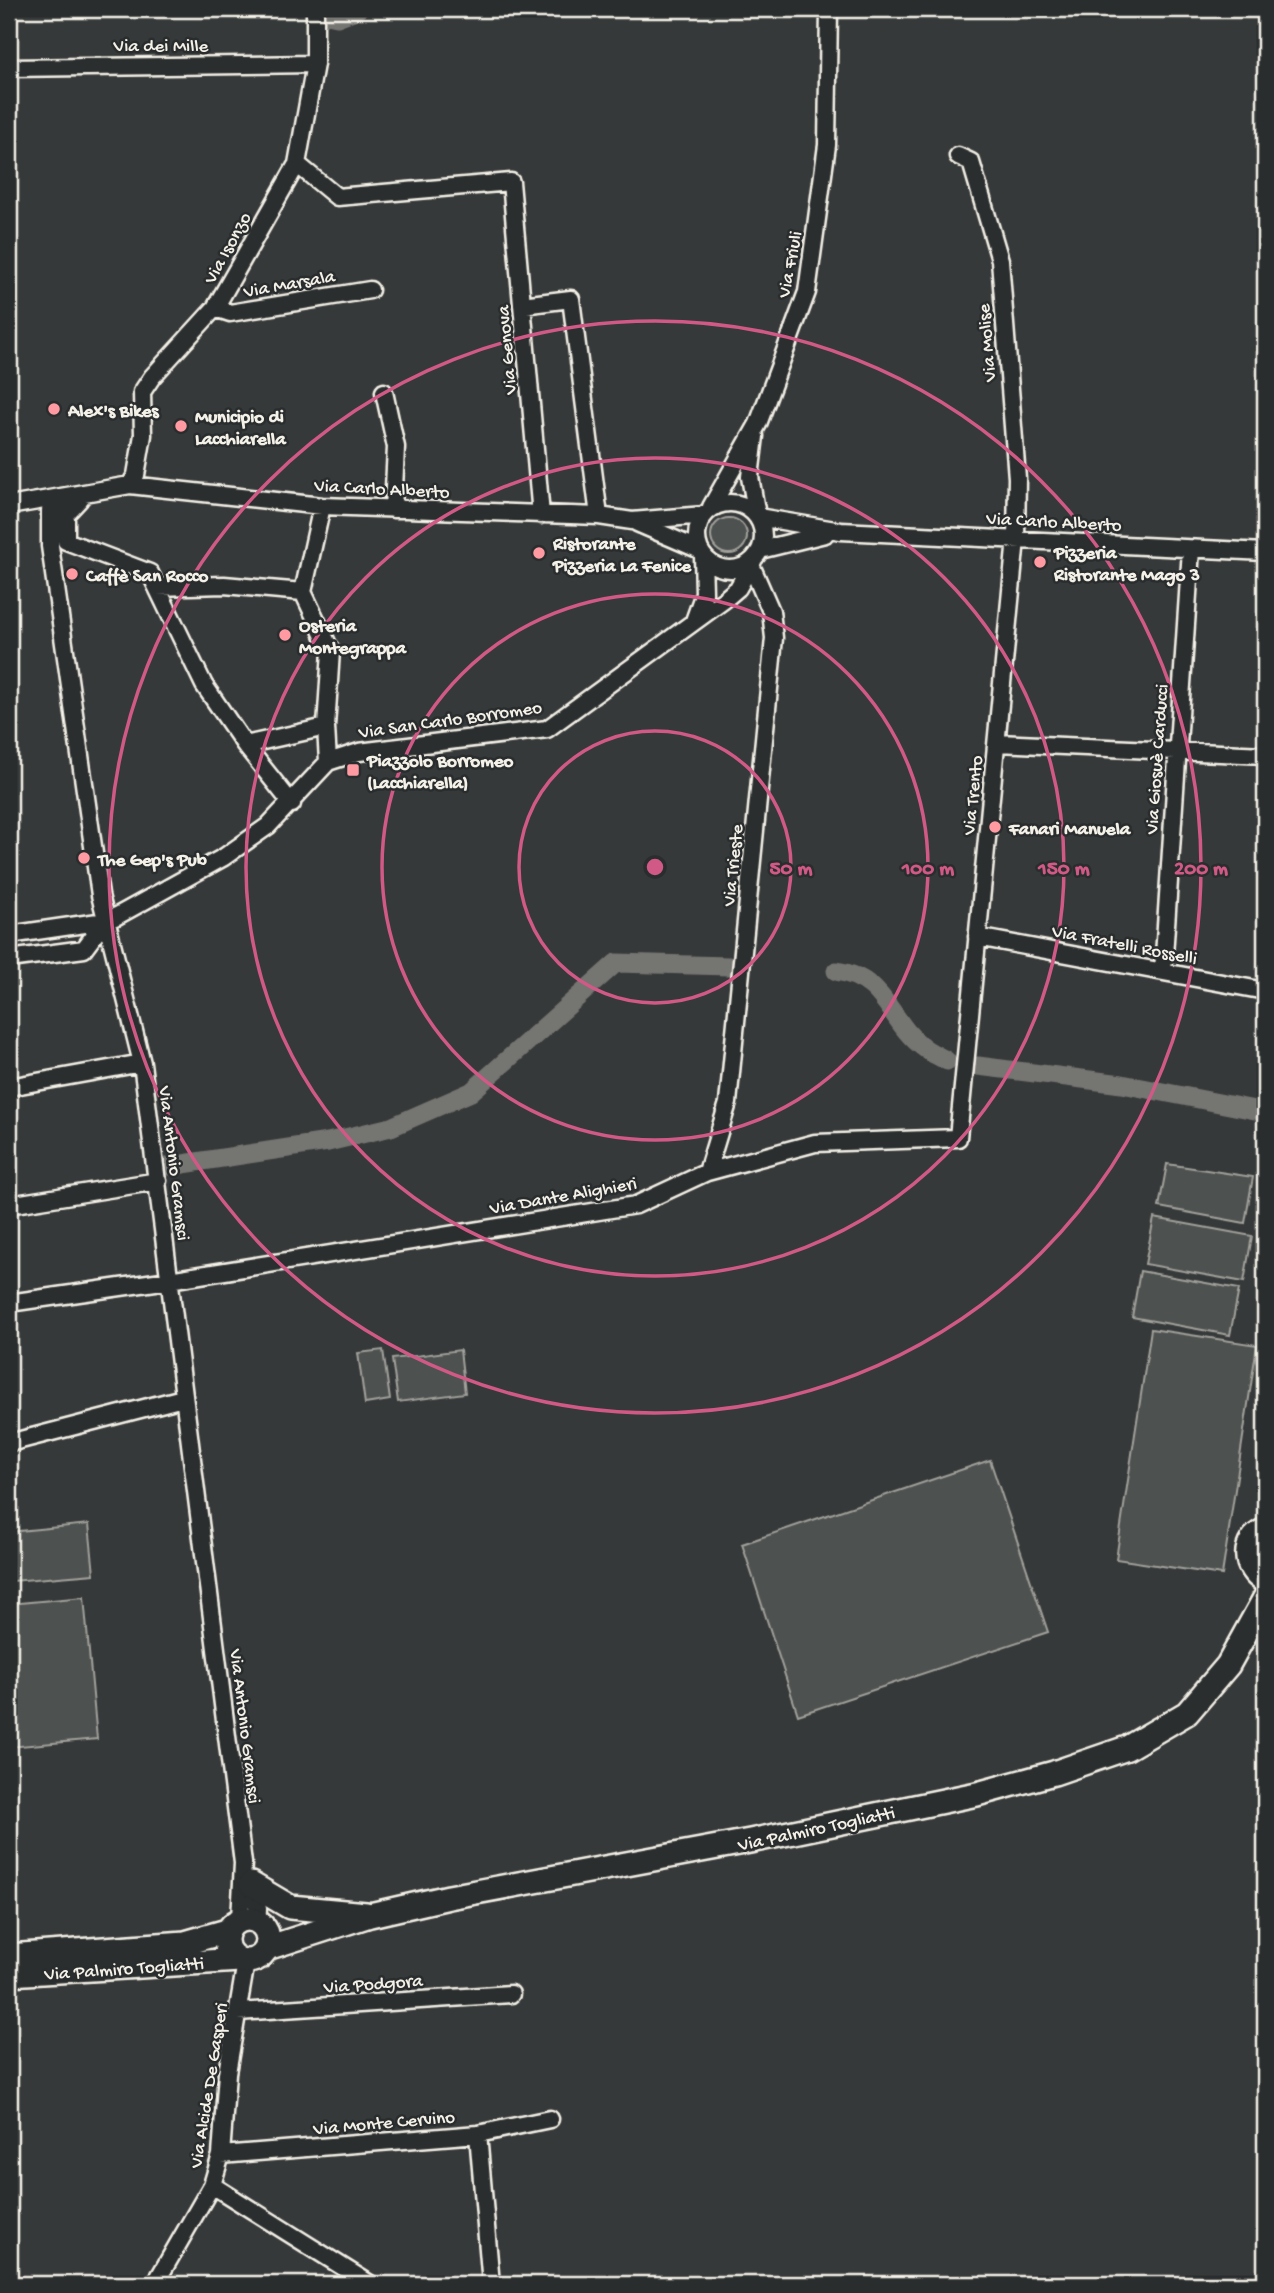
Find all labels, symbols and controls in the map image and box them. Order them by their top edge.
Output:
street label: Via dei Mille [113,36,209,59]
street label: Via Isonzo [200,209,258,289]
street label: Via Friuli [774,229,809,301]
street label: Via Marsala [241,266,339,305]
street label: Via Genova [493,303,524,396]
street label: Via Molise [974,303,1003,383]
marker: Alex's Bikes [46,401,62,417]
place label: Alex's Bikes [67,401,160,424]
place label: Municipio di Lacchiarella [195,407,287,452]
marker: Municipio di Lacchiarella [173,418,189,434]
street label: Via Carlo Alberto [313,475,450,506]
street label: Via Carlo Alberto [985,508,1122,539]
place label: Ristorante Pizzeria La Fenice [552,534,692,579]
place label: Pizzeria Ristorante Mago 3 [1053,543,1200,588]
marker: Ristorante Pizzeria La Fenice [531,545,547,561]
marker: Pizzeria Ristorante Mago 3 [1032,554,1048,570]
marker: Caffè San Rocco [64,566,80,582]
place label: Caffè San Rocco [85,566,208,589]
place label: Osteria Montegrappa [299,616,407,661]
marker: Osteria Montegrappa [277,627,293,643]
street label: Via Giosuè Carducci [1142,683,1175,836]
street label: Via San Carlo Borromeo [356,697,544,746]
place label: Piazzolo Borromeo (Lacchiarella) [366,751,513,796]
street label: Via Trento [959,754,990,837]
marker: Piazzolo Borromeo (Lacchiarella) [345,762,361,778]
marker: Fanari Manuela [987,819,1003,835]
place label: Fanari Manuela [1008,819,1132,842]
street label: Via Trieste [719,823,750,908]
marker: The Gep's Pub [76,850,92,866]
place label: The Gep's Pub [96,850,207,873]
centre of rings [643,855,667,879]
text: 50 m [770,858,813,883]
text: 100 m [901,858,954,883]
text: 150 m [1037,858,1090,883]
text: 200 m [1174,858,1228,883]
street label: Via Fratelli Rosselli [1049,921,1199,972]
street label: Via Antonio Gramsci [152,1084,193,1242]
street label: Via Dante Alighieri [487,1173,639,1222]
street label: Via Antonio Gramsci [223,1647,264,1805]
street label: Via Palmiro Togliatti [735,1803,897,1859]
street label: Via Palmiro Togliatti [43,1953,205,1988]
street label: Via Podgora [322,1970,425,2000]
street label: Via Alcide De Gasperi [186,2001,235,2171]
street label: Via Monte Cervino [312,2107,456,2142]

